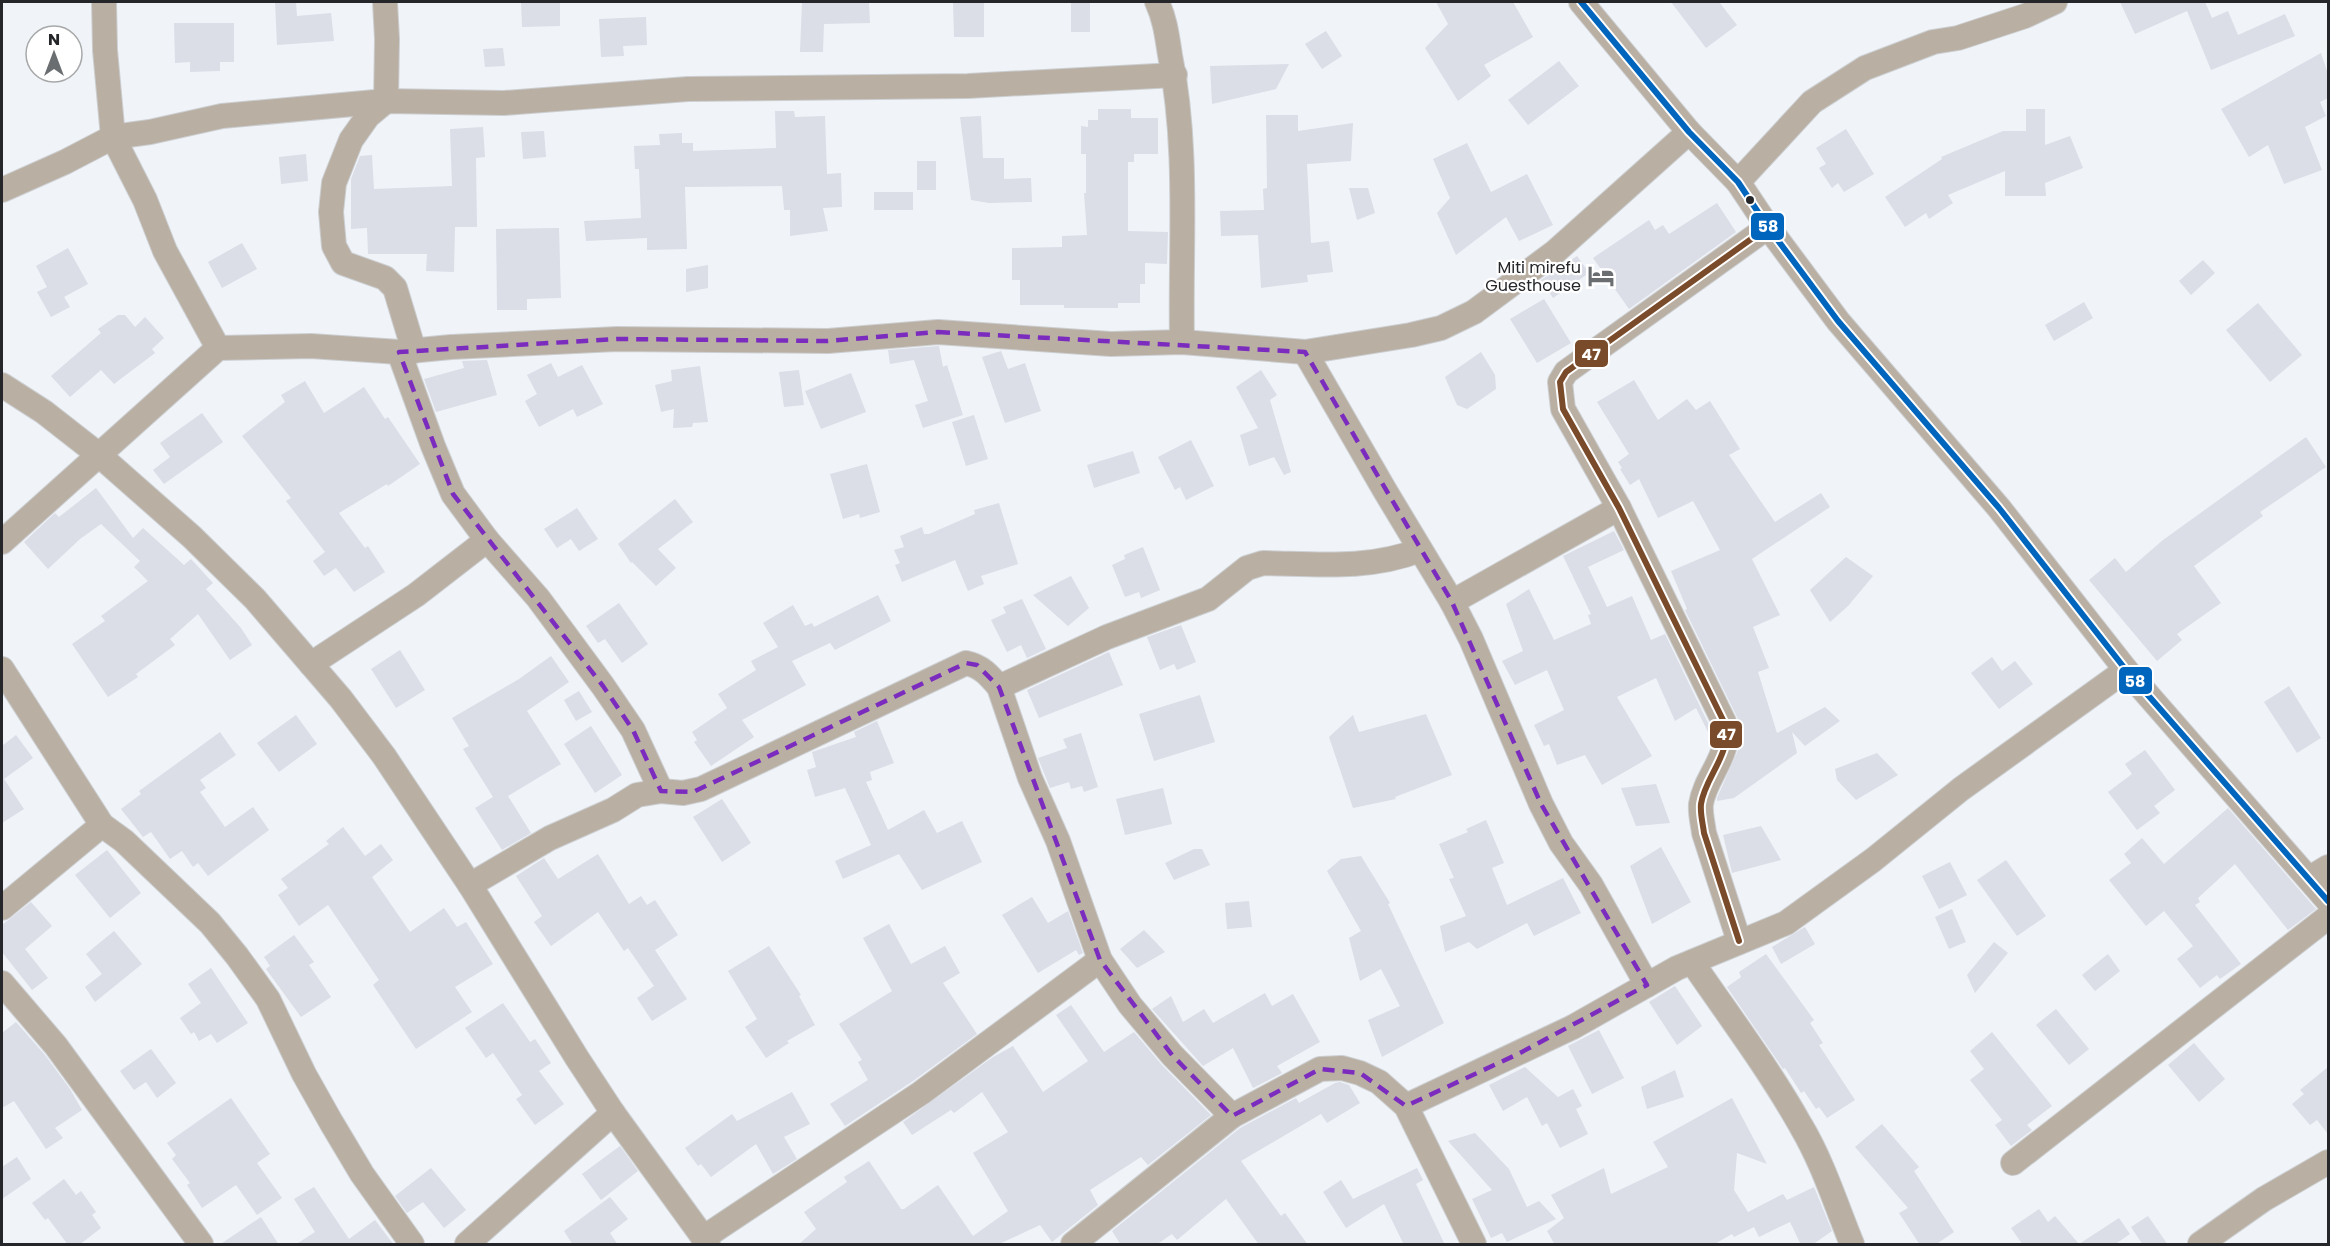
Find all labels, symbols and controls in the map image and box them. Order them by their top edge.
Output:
north arrow [24,24,84,84]
text: N [48,28,60,51]
unlabelled marker [1744,194,1756,206]
line badge: 58 [1750,212,1785,241]
text: 58 [1758,215,1778,238]
place label: Miti mirefu Guesthouse [1485,256,1581,297]
hotel icon: Miti mirefu Guesthouse [1586,261,1616,291]
line badge: 47 [1574,339,1609,368]
text: 47 [1581,343,1601,366]
line badge: 58 [2118,666,2153,695]
text: 58 [2125,670,2145,693]
line badge: 47 [1709,720,1743,749]
text: 47 [1716,723,1736,746]

